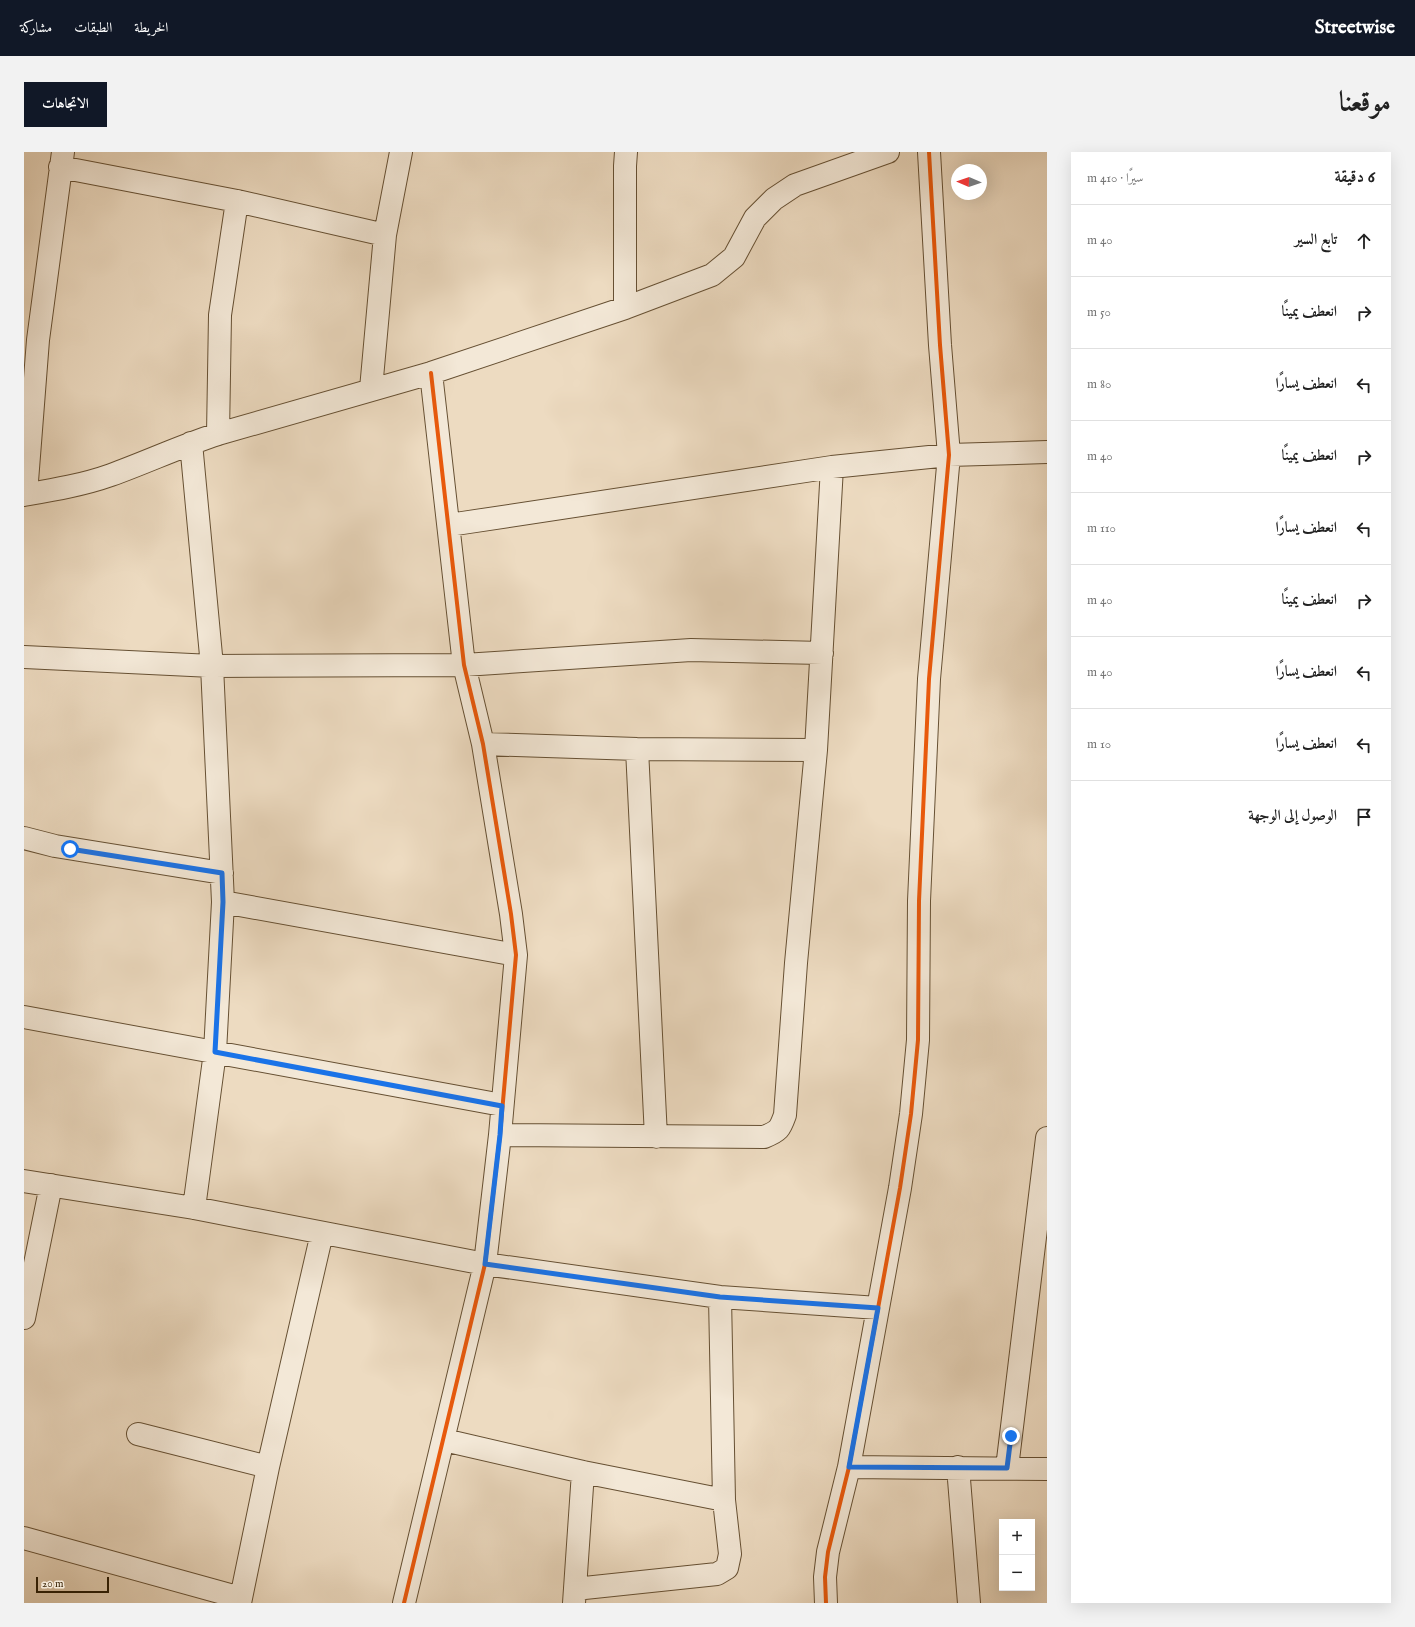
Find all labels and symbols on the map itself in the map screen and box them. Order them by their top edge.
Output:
north arrow [951,164,987,200]
route start [61,840,79,858]
route end [1002,1427,1020,1445]
scale bar [36,1575,109,1594]

